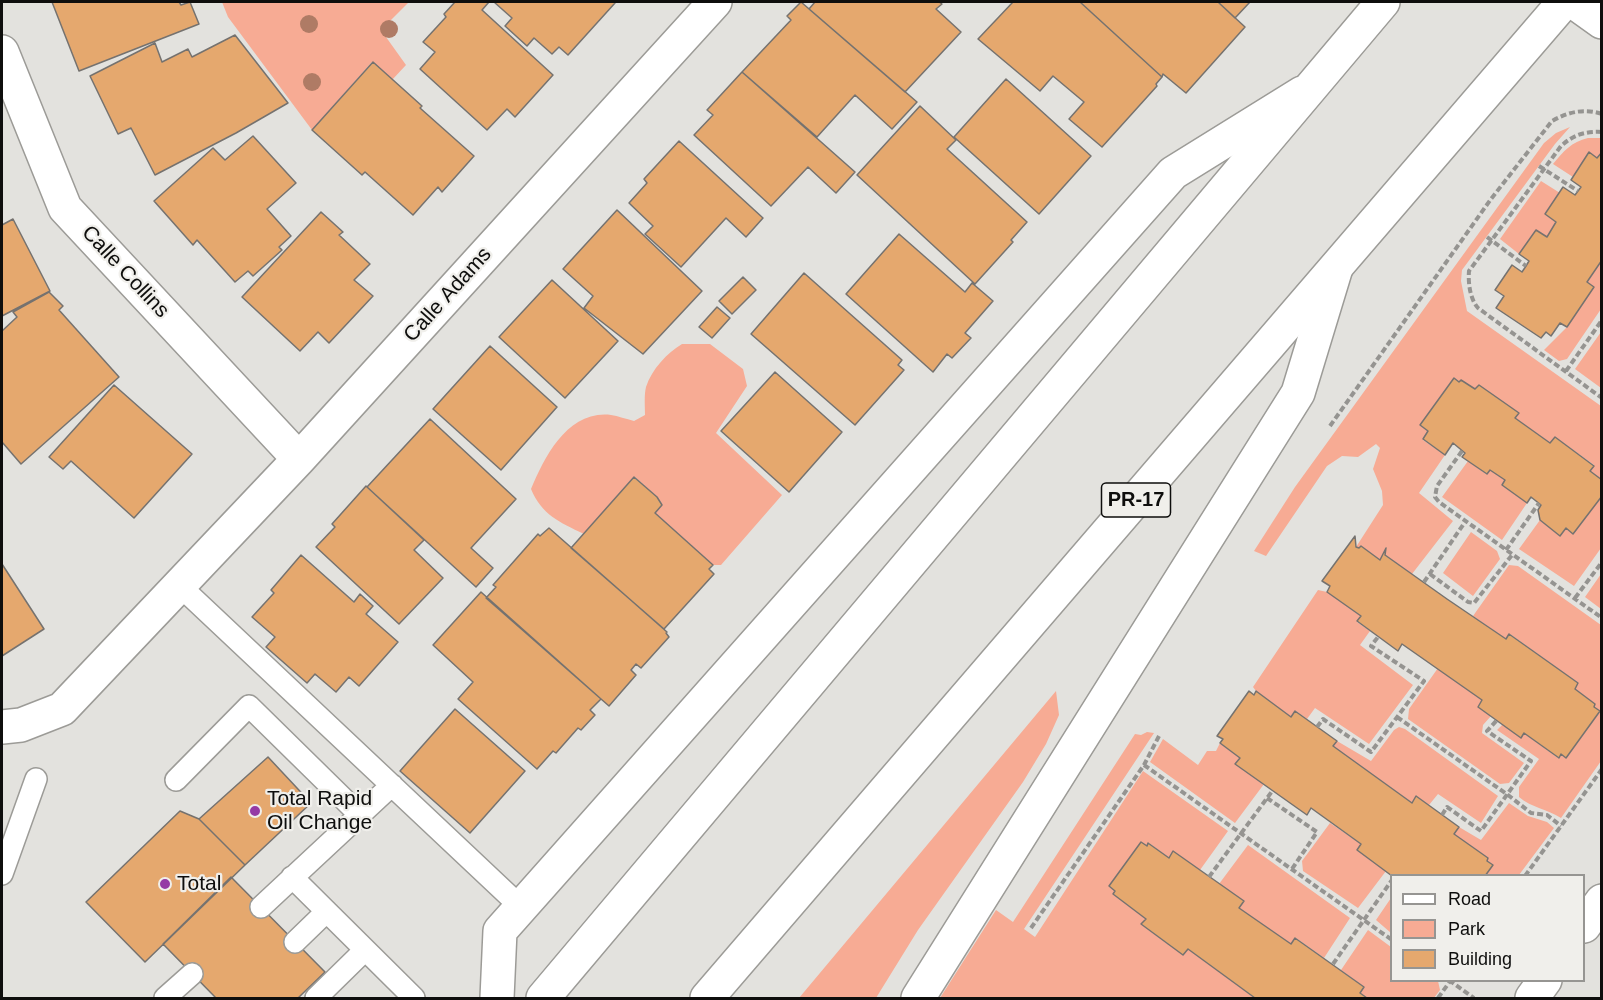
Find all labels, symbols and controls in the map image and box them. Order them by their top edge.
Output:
street label: Calle Collins [76,221,174,323]
street label: Calle Adams [399,242,497,348]
road number: PR-17 [1102,483,1170,517]
place label: Total Rapid Oil Change [267,786,372,836]
marker: Total Rapid Oil Change [248,804,262,818]
place label: Total [177,871,221,897]
legend [1390,874,1585,982]
marker: Total [158,877,172,891]
text: Road [1448,889,1491,909]
text: Park [1448,919,1485,939]
text: Building [1448,949,1512,969]

